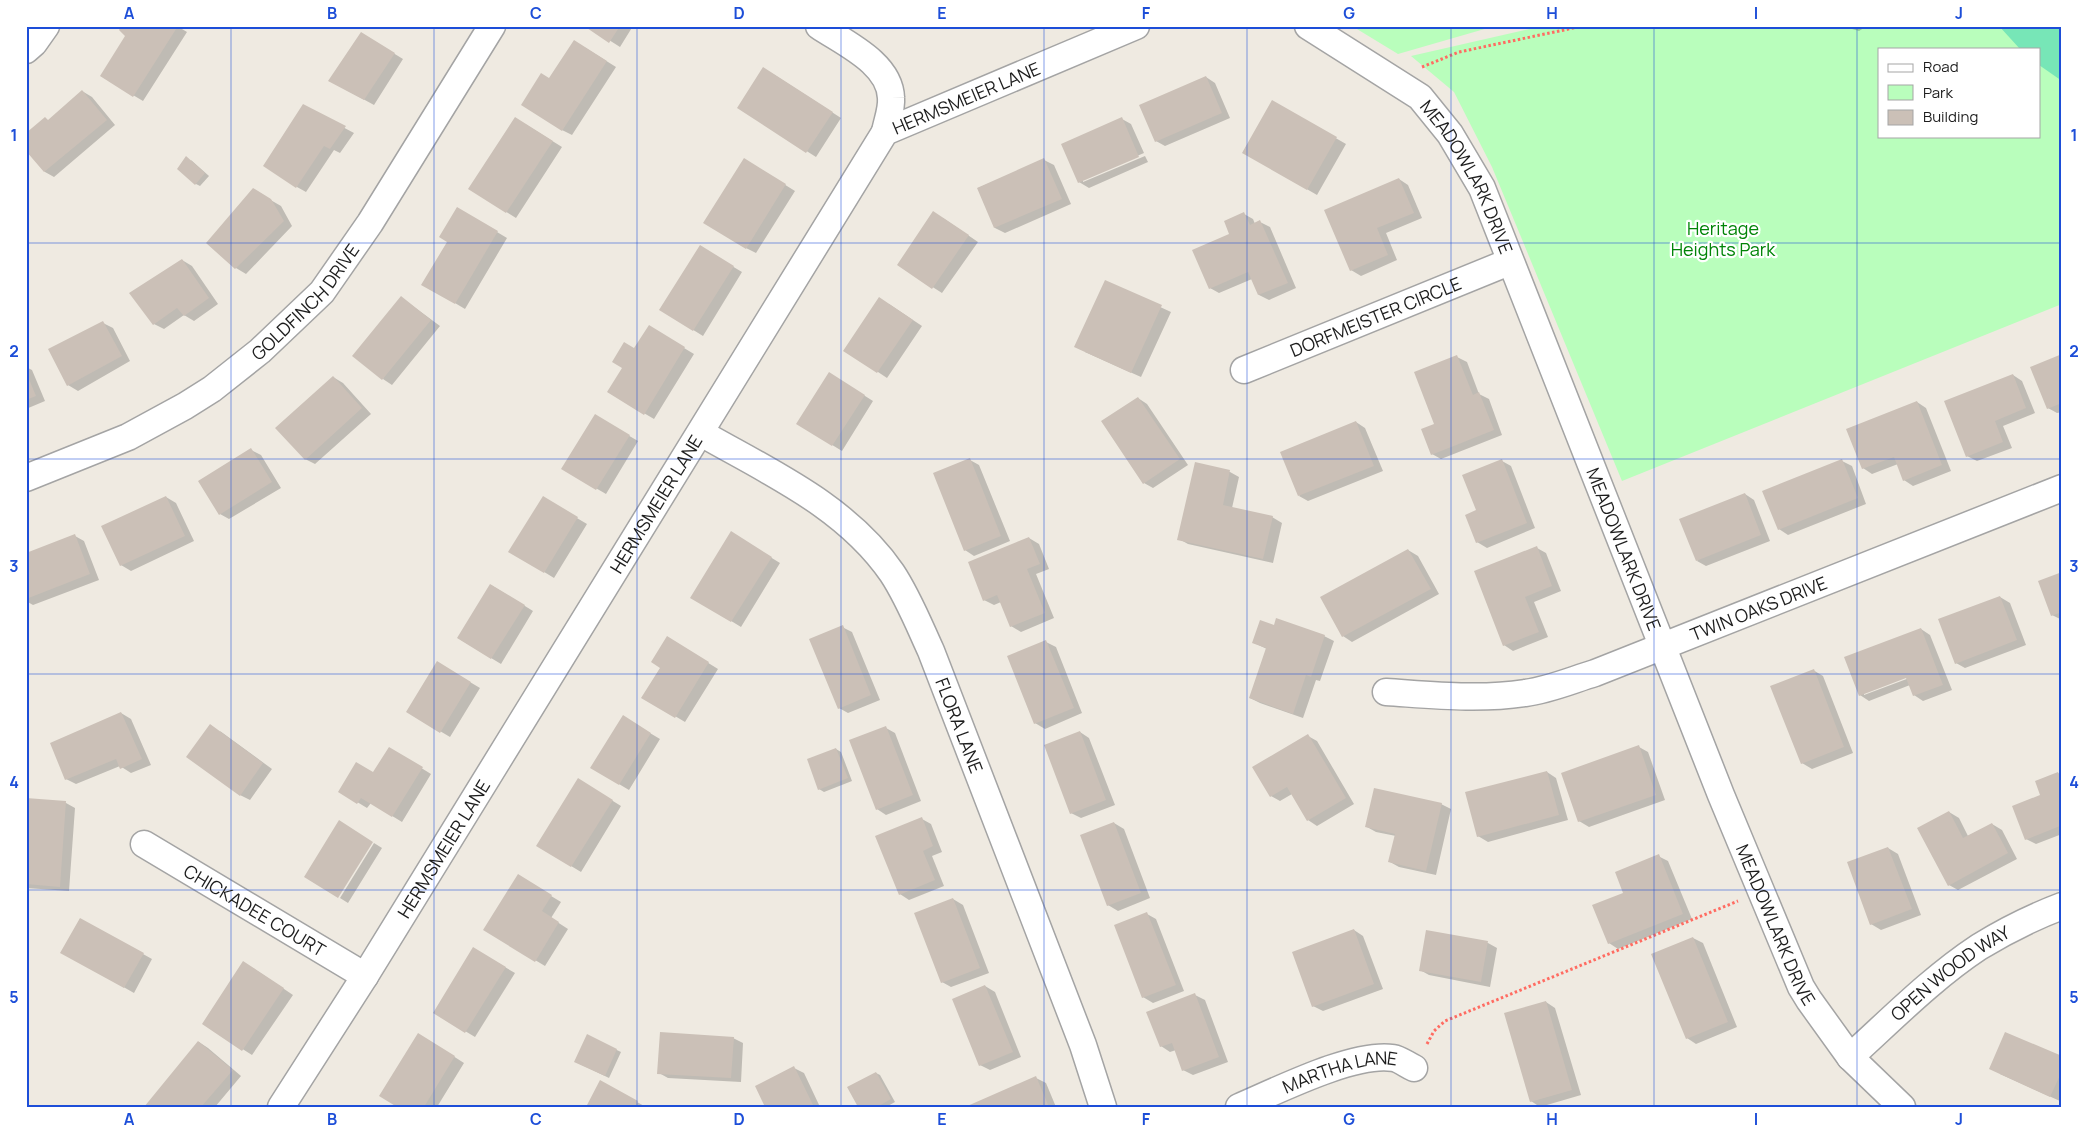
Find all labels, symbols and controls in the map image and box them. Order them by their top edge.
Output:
text: A [124,2,135,24]
text: B [327,2,337,24]
text: C [530,2,542,24]
text: D [733,2,745,24]
text: E [937,2,947,24]
text: F [1142,2,1151,24]
text: G [1343,2,1355,24]
text: H [1546,2,1558,24]
text: I [1754,2,1758,24]
text: J [1955,2,1963,24]
legend [1878,48,2040,138]
street label: HERMSMEIER LANE [889,56,1044,140]
text: Road [1923,56,1959,77]
text: Park [1923,82,1953,103]
street label: MEADOWLARK DRIVE [1415,95,1519,257]
text: Building [1923,106,1978,127]
text: 1 [10,124,18,146]
text: 1 [2070,124,2078,146]
park label: Heritage Heights Park [1671,216,1776,261]
street label: GOLDFINCH DRIVE [246,239,364,365]
street label: DORFMEISTER CIRCLE [1286,271,1465,362]
text: 2 [9,340,19,362]
text: 2 [2069,340,2079,362]
street label: HERMSMEIER LANE [604,430,708,578]
street label: MEADOWLARK DRIVE [1581,464,1667,634]
text: 3 [9,555,19,577]
text: 3 [2069,555,2079,577]
street label: TWIN OAKS DRIVE [1686,570,1830,646]
street label: FLORA LANE [930,674,989,777]
text: 4 [9,771,19,793]
text: 4 [2069,771,2079,793]
street label: HERMSMEIER LANE [392,775,495,922]
street label: MEADOWLARK DRIVE [1731,840,1821,1010]
street label: CHICKADEE COURT [179,858,330,962]
street label: OPEN WOOD WAY [1885,919,2015,1026]
text: 5 [9,986,19,1008]
text: 5 [2069,986,2079,1008]
street label: MARTHA LANE [1278,1045,1399,1098]
text: A [124,1108,135,1130]
text: B [327,1108,337,1130]
text: C [530,1108,542,1130]
text: D [733,1108,745,1130]
text: E [937,1108,947,1130]
text: F [1142,1108,1151,1130]
text: G [1343,1108,1355,1130]
text: H [1546,1108,1558,1130]
text: I [1754,1108,1758,1130]
text: J [1955,1108,1963,1130]

